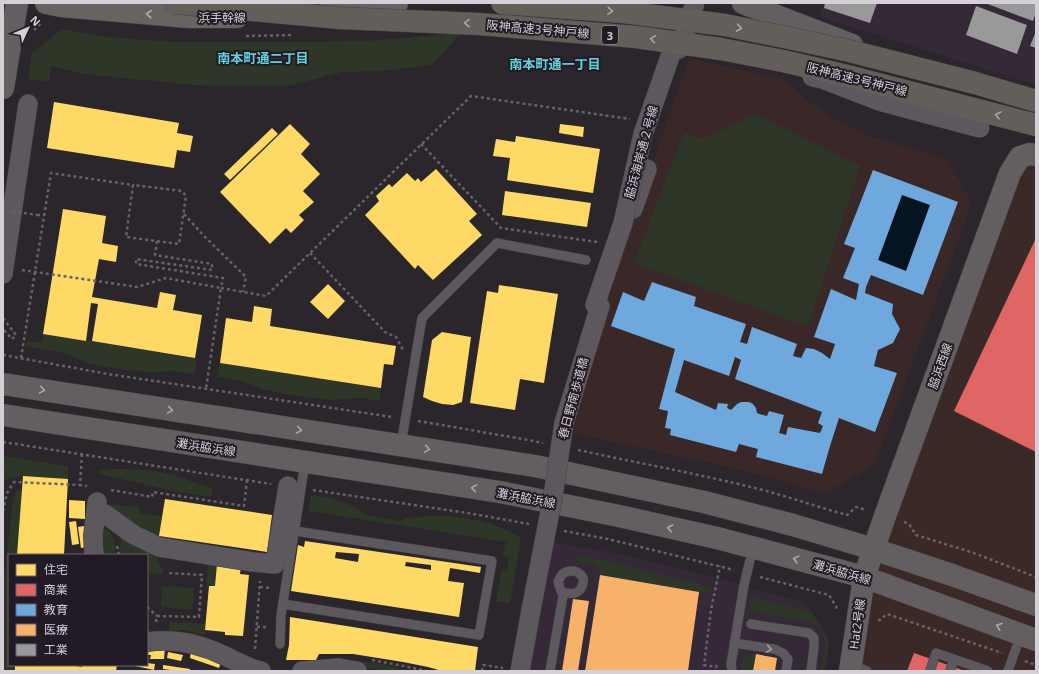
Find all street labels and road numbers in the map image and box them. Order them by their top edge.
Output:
street label: 浜手幹線 [198,9,246,26]
street label: 阪神高速3号神戸線 [486,16,590,42]
road number: 3 [602,26,618,44]
street label: 阪神高速3号神戸線 [805,58,909,100]
street label: 脇浜海岸通２号線 [620,103,662,201]
street label: 脇浜西線 [924,341,956,391]
street label: 春日野南歩道橋 [554,355,592,441]
street label: 灘浜脇浜線 [175,434,237,460]
street label: 灘浜脇浜線 [495,484,557,512]
street label: 灘浜脇浜線 [811,556,873,588]
street label: Hat2号線 [845,598,869,650]

